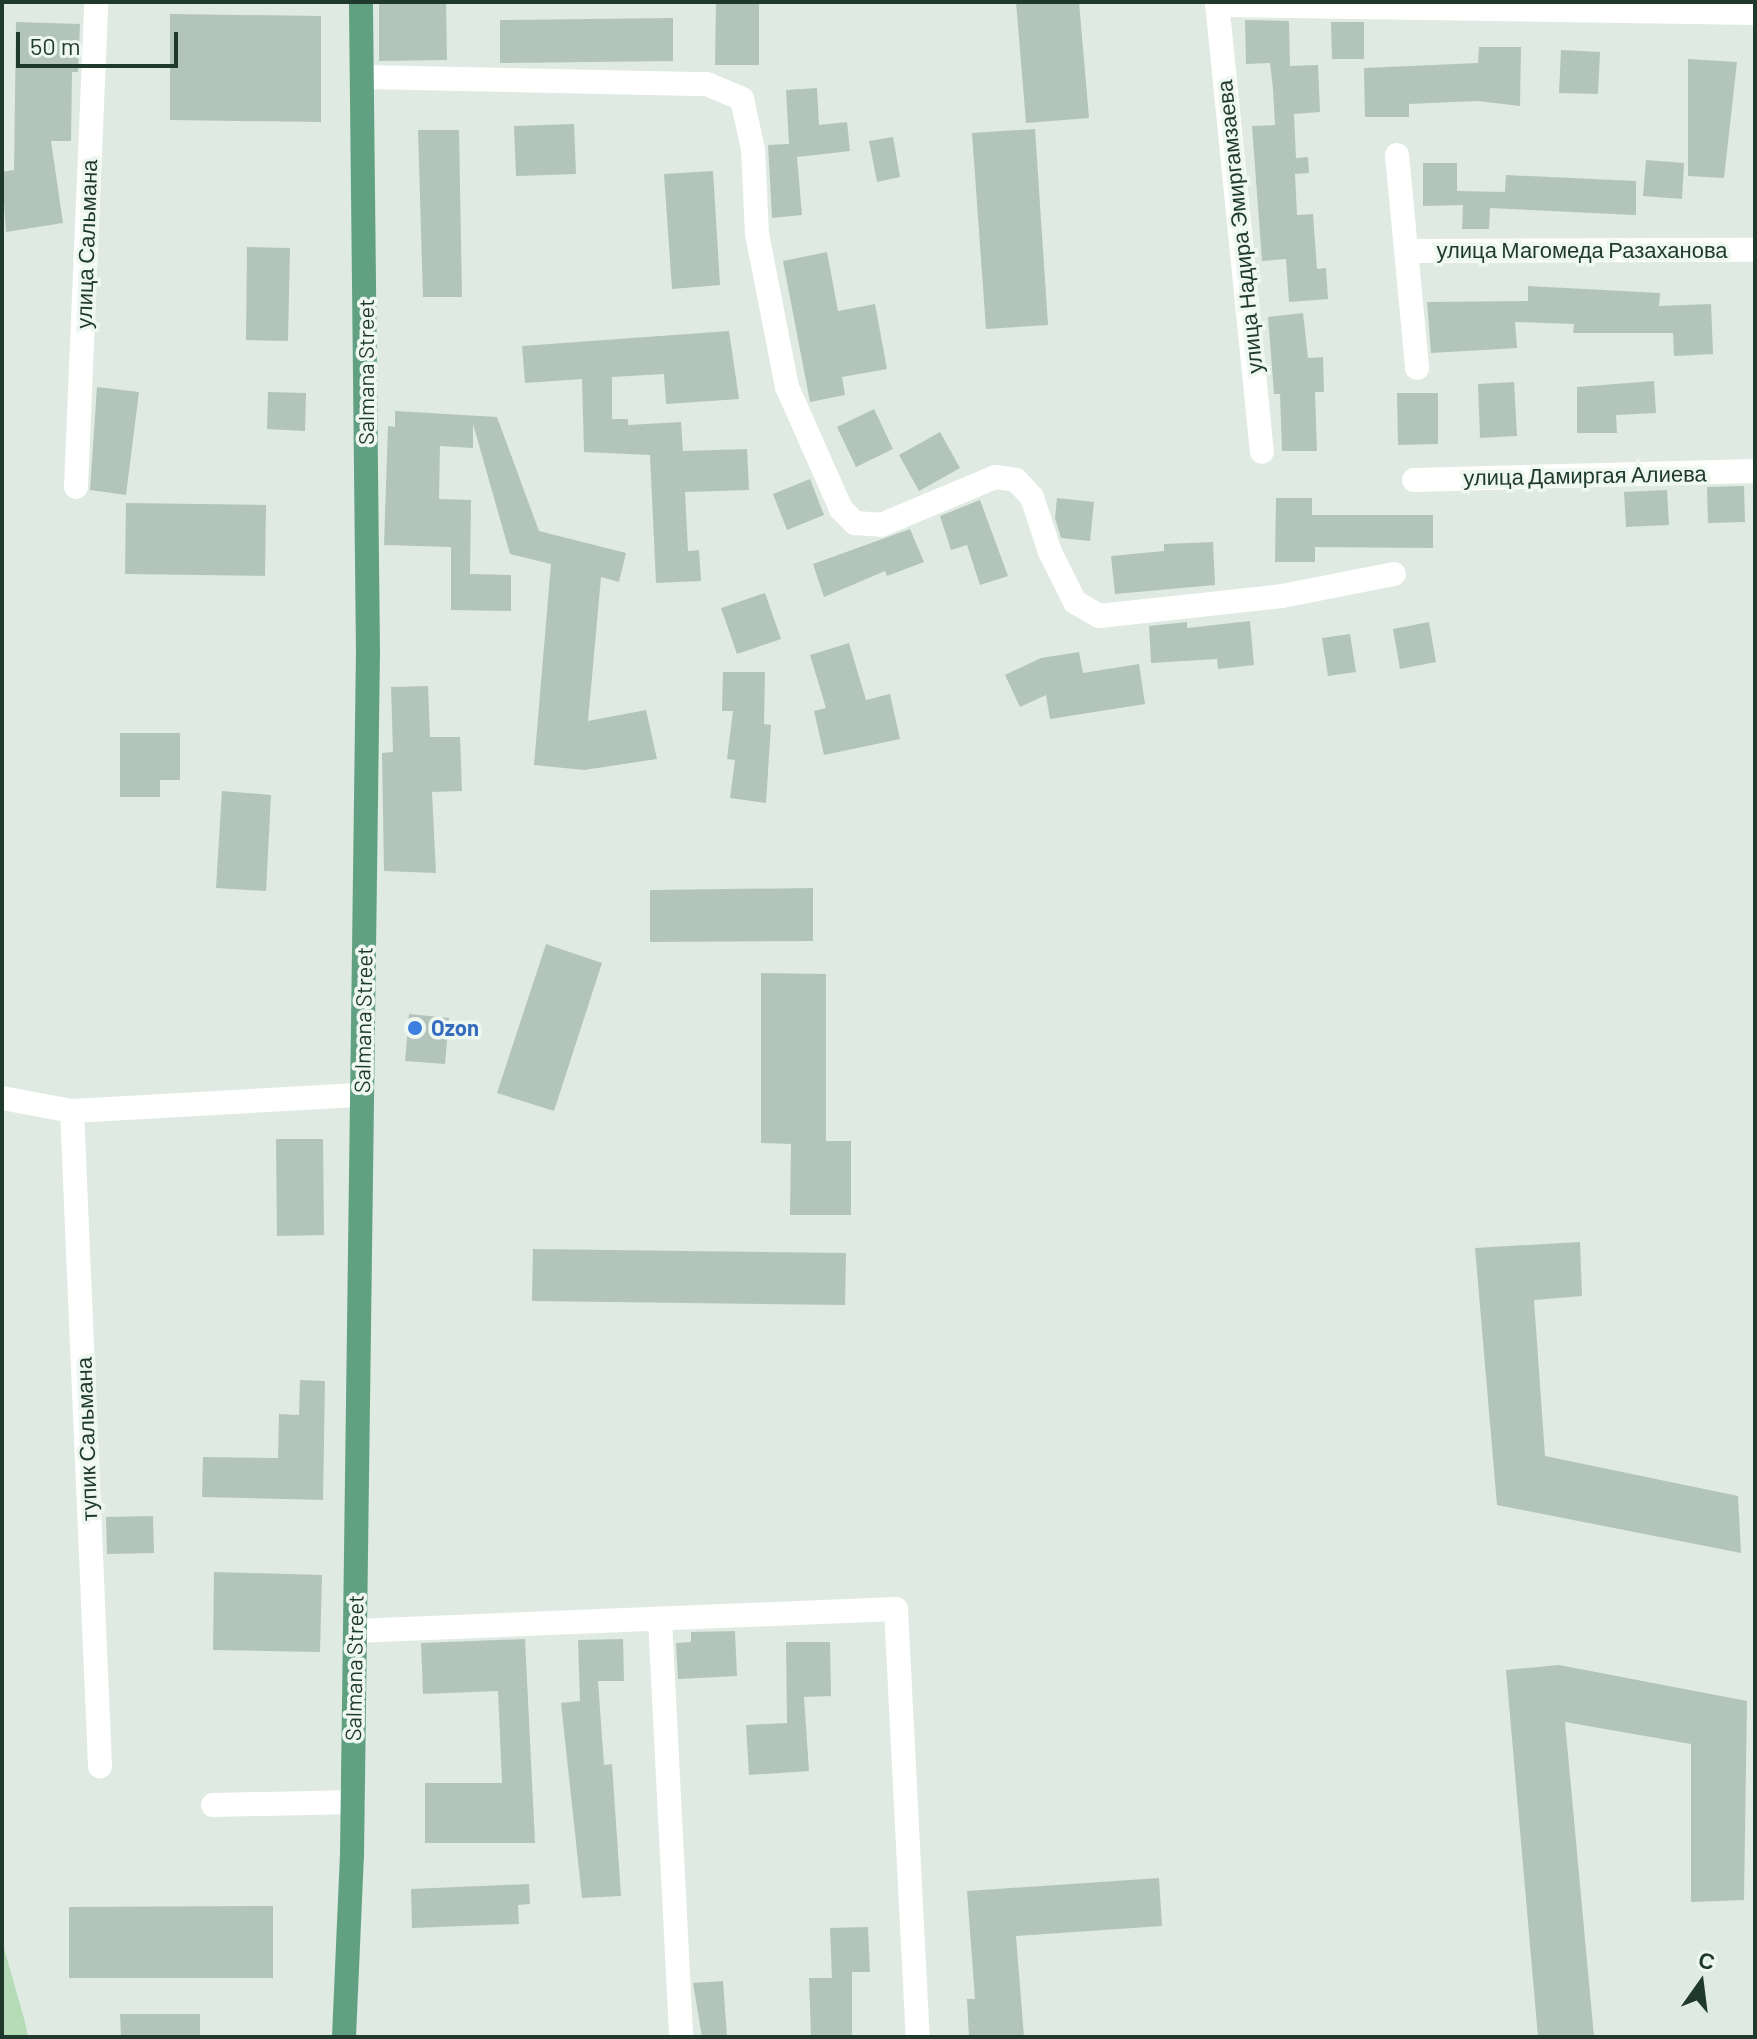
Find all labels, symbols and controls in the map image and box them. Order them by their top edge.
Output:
scale bar [20,16,182,66]
text: 50 m [30,31,81,60]
street label: улица Надира Эмиргамзаева [1210,79,1268,375]
street label: улица Сальмана [70,159,102,329]
street label: улица Магомеда Разаханова [1436,237,1728,263]
street label: Salmana Street [353,299,379,445]
street label: улица Дамиргая Алиева [1463,460,1707,490]
street label: Salmana Street [349,947,377,1093]
place label: Ozon [431,1015,479,1041]
marker: Ozon [406,1019,424,1037]
street label: тупик Сальмана [70,1357,102,1521]
street label: Salmana Street [340,1595,368,1741]
north arrow [1661,1943,1741,2023]
text: С [1696,1945,1718,1974]

